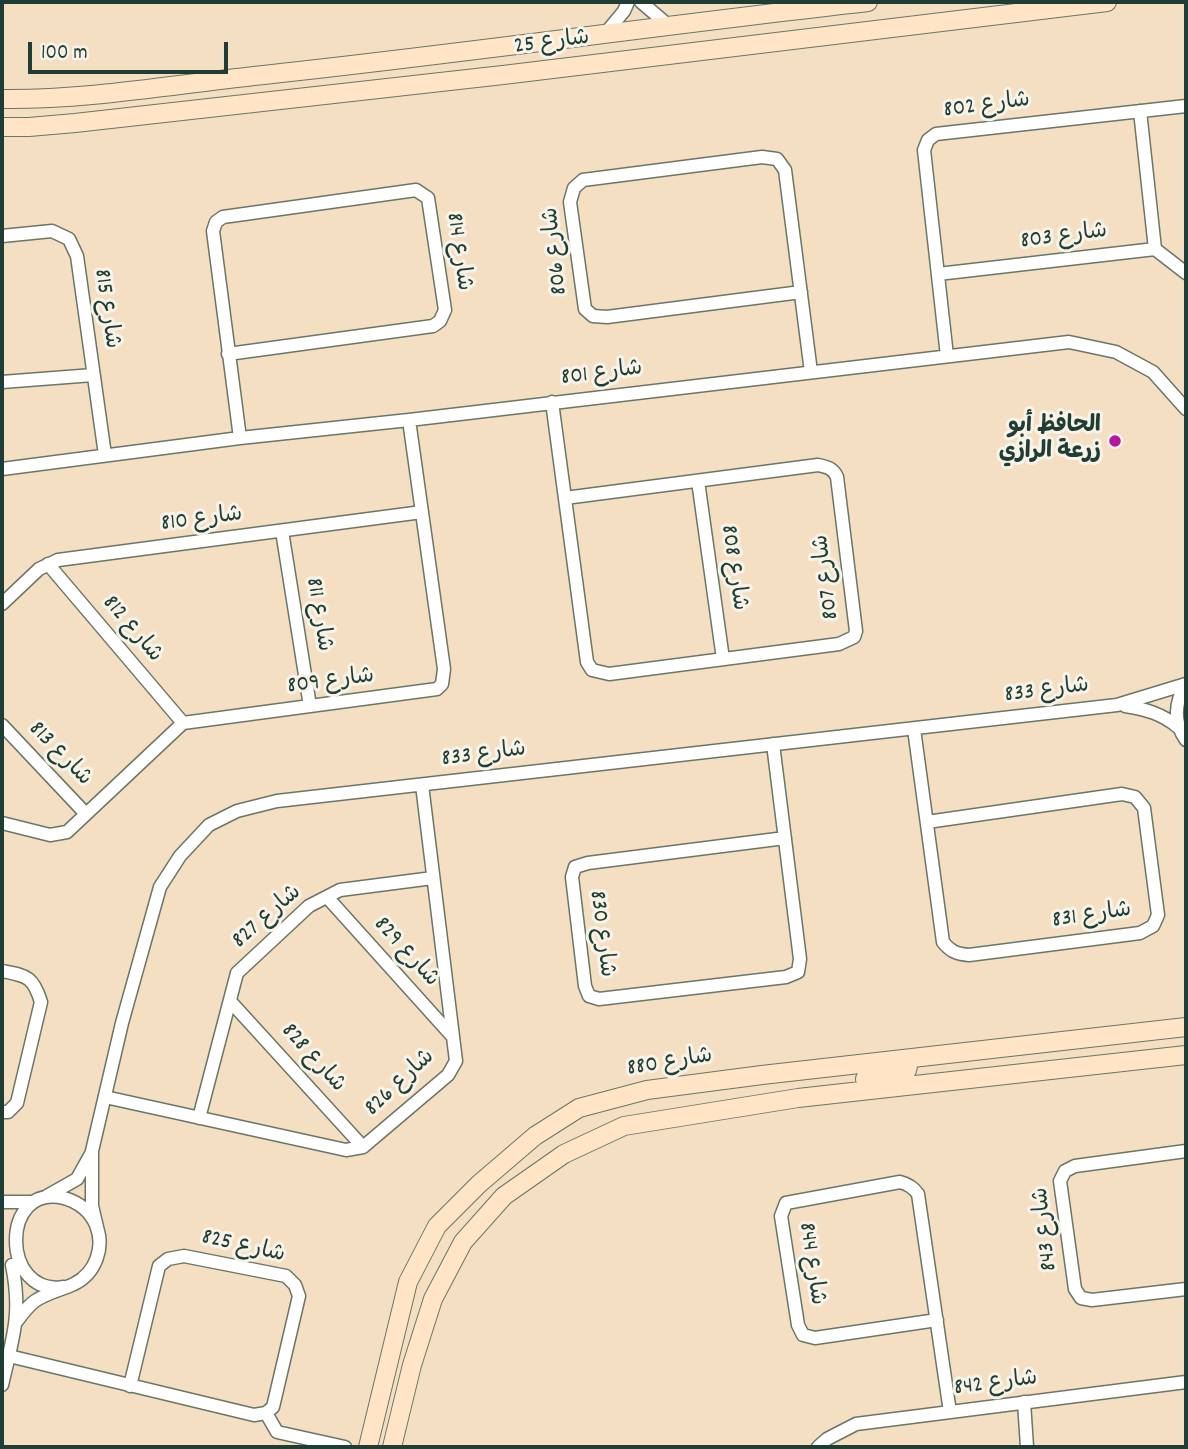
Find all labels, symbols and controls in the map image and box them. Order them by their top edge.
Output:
street label: شارع 25 [513,26,591,62]
scale bar [32,28,231,72]
text: 100 m [41,39,88,69]
street label: شارع 802 [942,88,1032,126]
street label: شارع 806 [539,206,575,296]
street label: شارع 814 [438,211,476,293]
street label: شارع 803 [1019,219,1109,257]
street label: شارع 815 [86,267,124,351]
street label: شارع 801 [560,356,644,394]
place label: الحافظ أبو زرعة الرازي [999,414,1101,468]
marker: الحافظ أبو زرعة الرازي [1107,433,1123,449]
street label: شارع 810 [160,502,244,540]
street label: شارع 808 [712,523,752,613]
street label: شارع 807 [809,533,847,621]
street label: شارع 811 [298,576,336,654]
street label: شارع 812 [95,591,167,669]
street label: شارع 809 [286,664,376,702]
street label: شارع 833 [1003,673,1091,711]
street label: شارع 813 [21,717,97,793]
street label: شارع 833 [440,737,528,775]
street label: شارع 827 [228,880,308,956]
street label: شارع 830 [581,889,619,979]
street label: شارع 831 [1051,898,1133,936]
street label: شارع 829 [366,912,444,994]
street label: شارع 828 [274,1019,350,1099]
street label: شارع 880 [625,1044,715,1084]
street label: شارع 826 [360,1045,442,1123]
street label: شارع 843 [1029,1186,1065,1272]
street label: شارع 844 [791,1221,829,1307]
street label: شارع 825 [199,1225,287,1271]
street label: شارع 842 [953,1366,1039,1404]

